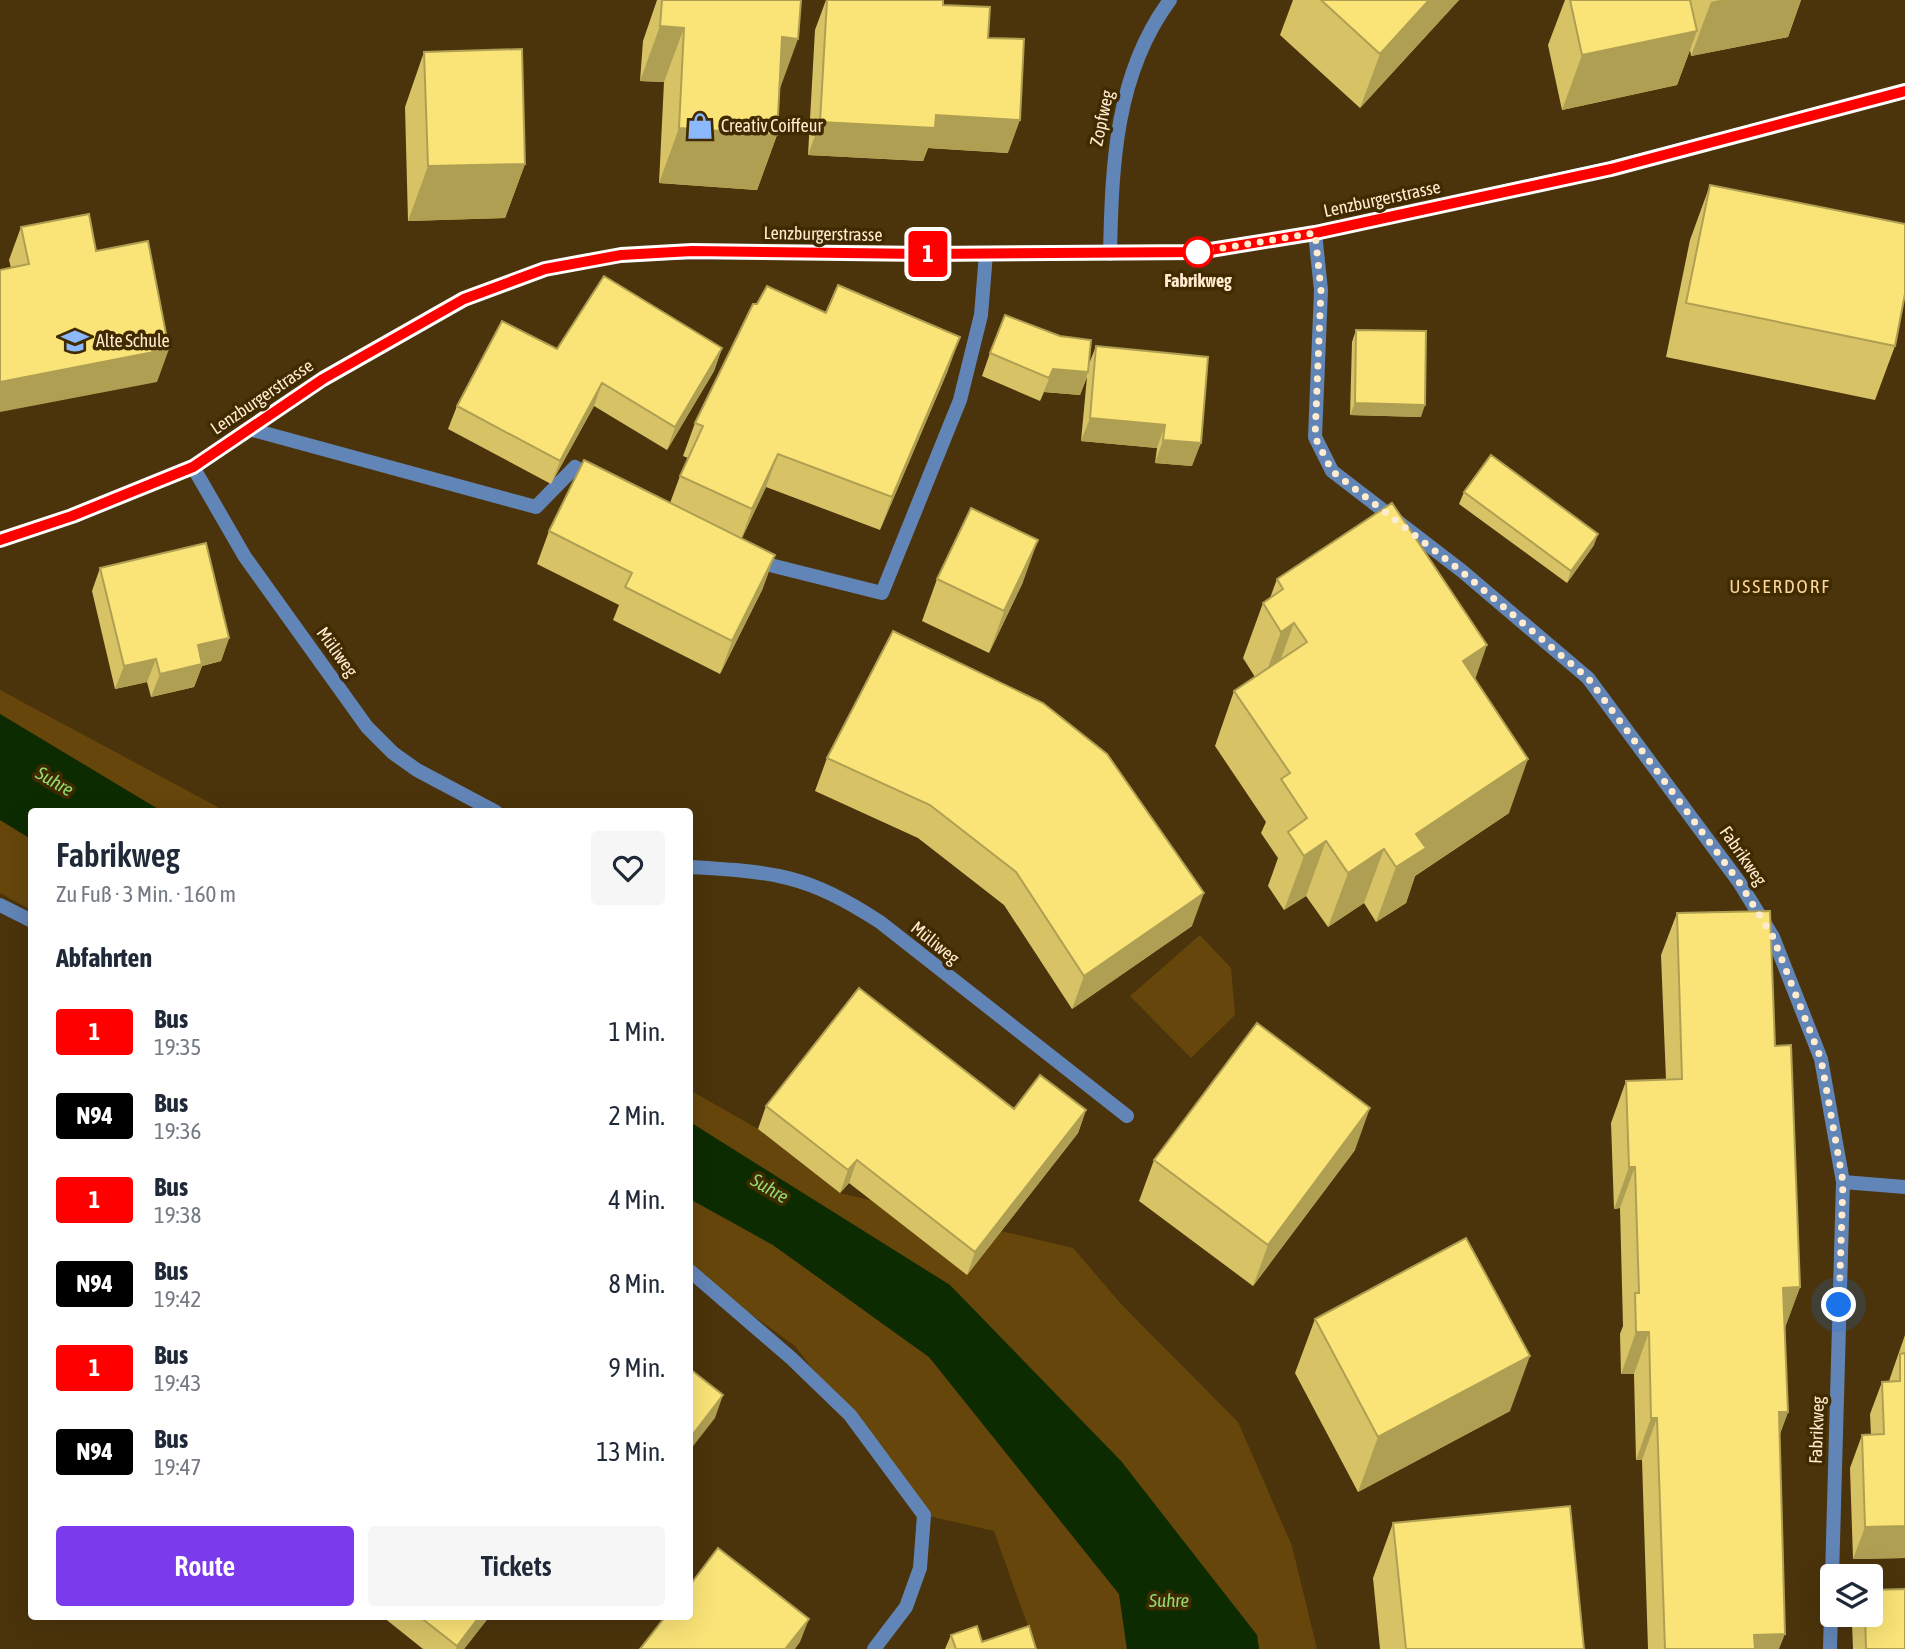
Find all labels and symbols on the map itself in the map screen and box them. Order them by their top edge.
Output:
street label: Zopfweg [1085,88,1118,148]
shop icon: Creativ Coiffeur [685,111,715,141]
place label: Creativ Coiffeur [721,115,823,136]
street label: Lenzburgerstrasse [1322,176,1442,221]
street label: Lenzburgerstrasse [763,222,883,245]
line badge: 1 [905,231,951,277]
marker: Fabrikweg [1183,237,1213,267]
place label: Fabrikweg [1164,270,1232,291]
school or university icon: Alte Schule [60,326,90,356]
place label: Alte Schule [96,330,170,351]
street label: Lenzburgerstrasse [207,355,317,439]
district label: USSERDORF [1729,575,1831,597]
street label: Müliweg [312,623,363,681]
water label: Suhre [31,761,78,801]
street label: Fabrikweg [1715,822,1772,890]
street label: Müliweg [907,917,964,969]
water label: Suhre [746,1168,793,1208]
your location [1821,1287,1856,1322]
street label: Fabrikweg [1805,1396,1828,1464]
water label: Suhre [1148,1589,1189,1611]

